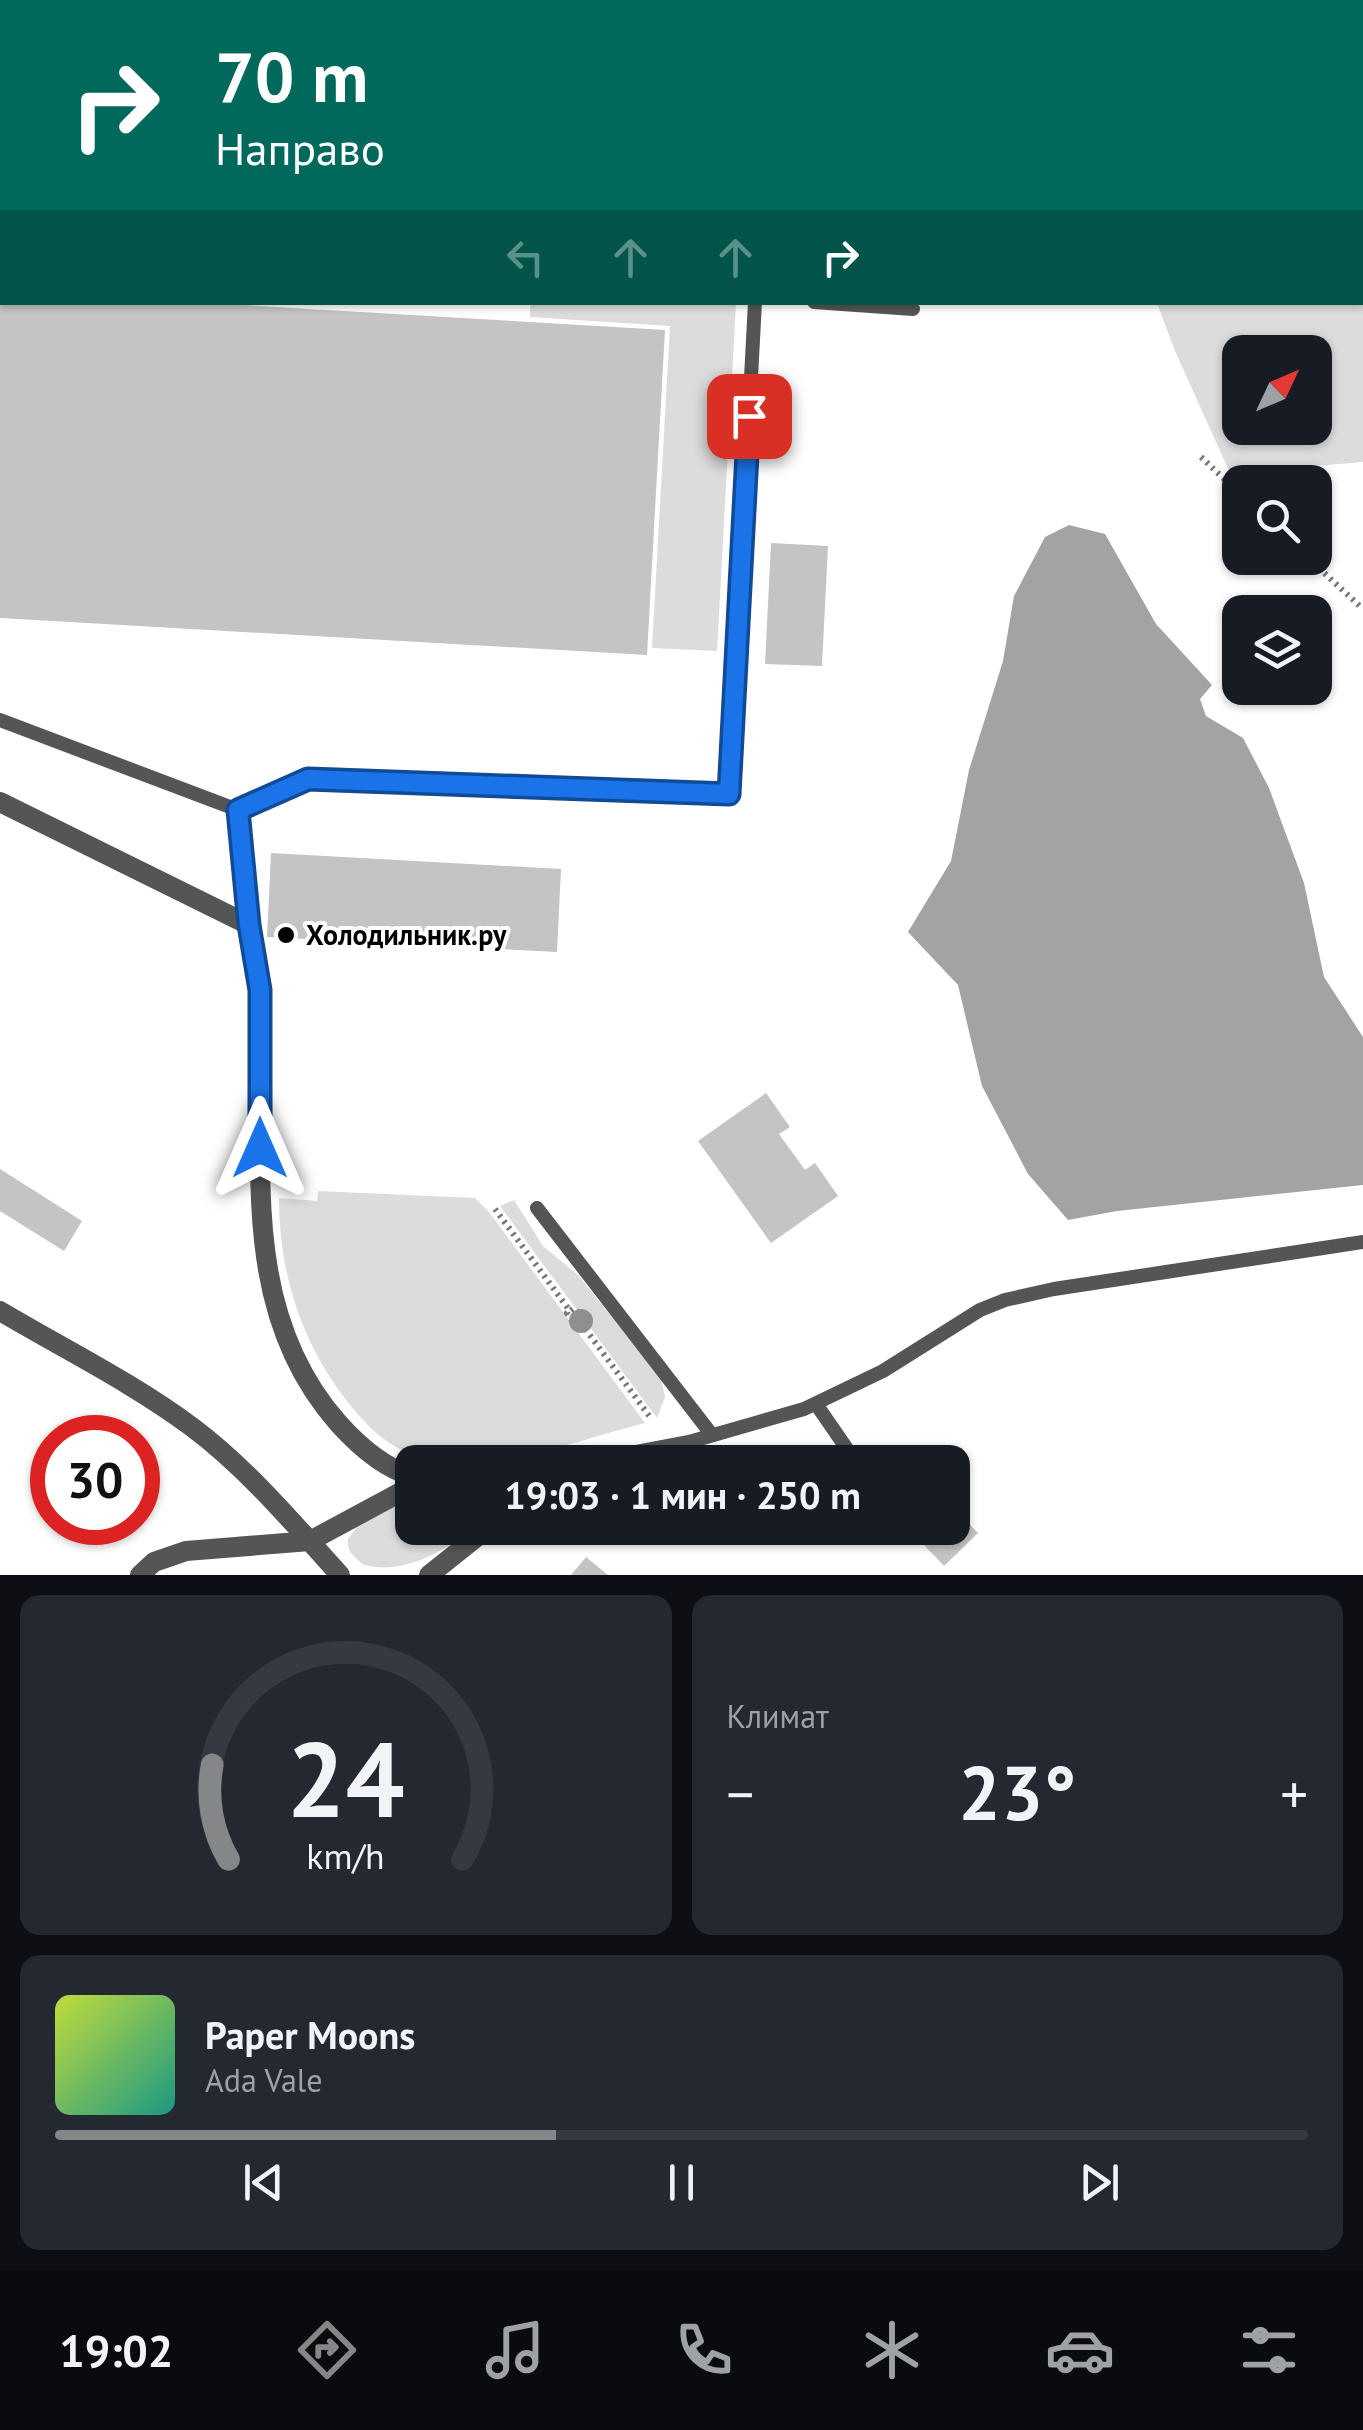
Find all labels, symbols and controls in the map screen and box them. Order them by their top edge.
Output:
text: 70 m [215,31,368,121]
icon: right [50,40,180,170]
text: Направо [215,119,385,177]
icon: left [498,230,553,285]
icon: ahead [603,230,658,285]
icon: ahead [708,230,763,285]
icon: right [813,230,868,285]
north arrow [1222,335,1332,445]
map controls [1222,335,1332,705]
pin [707,374,792,459]
icon: arrive [722,389,777,444]
button: search [1222,465,1332,575]
button: layers [1222,595,1332,705]
place label: Холодильник.ру [306,916,507,953]
marker: Холодильник.ру [275,924,297,946]
position arrow [208,1096,312,1200]
speed limit sign: 30 [30,1415,160,1545]
text: 19:03 · 1 мин · 250 m [504,1470,861,1519]
text: Климат [727,1695,829,1737]
text: 24 [287,1711,405,1846]
text: 23° [958,1744,1076,1841]
text: − [727,1758,754,1829]
text: + [1280,1758,1308,1829]
text: km/h [307,1833,385,1879]
text: Paper Moons [205,2010,415,2059]
text: Ada Vale [205,2059,322,2101]
icon: previous [236,2155,291,2210]
icon: pause [654,2155,709,2210]
icon: next [1072,2155,1127,2210]
icon: directions [292,2315,362,2385]
icon: music [480,2315,550,2385]
icon: phone [669,2315,739,2385]
icon: climate [857,2315,927,2385]
icon: car [1045,2315,1115,2385]
icon: filters [1234,2315,1304,2385]
text: 19:02 [59,2321,173,2379]

